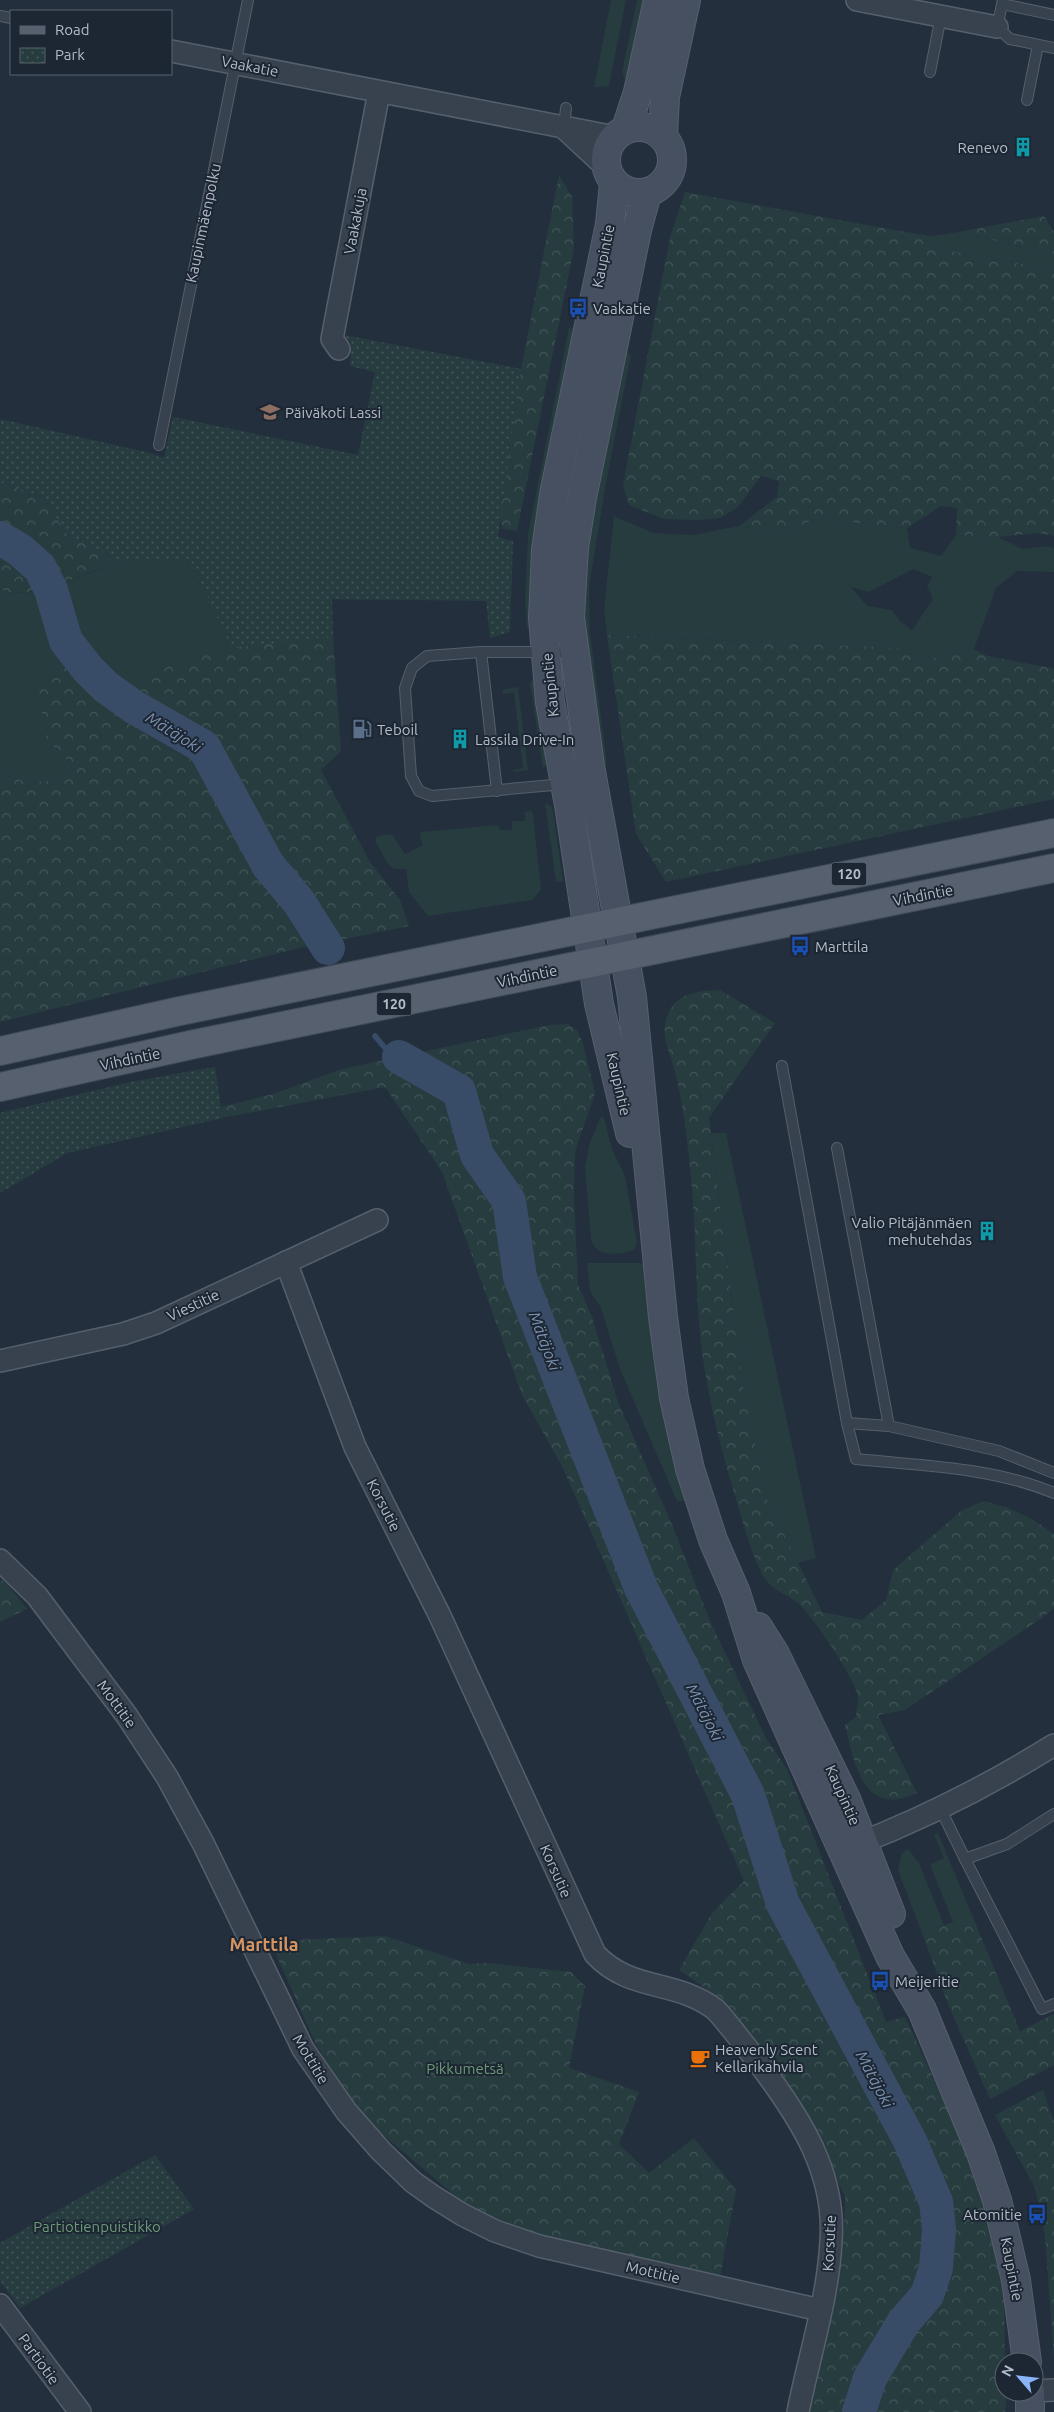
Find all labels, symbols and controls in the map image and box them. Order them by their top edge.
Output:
legend [10,10,172,75]
text: Road [55,21,90,38]
text: Park [55,46,85,63]
street label: Vaakatie [220,52,280,80]
building icon: Renevo [1012,136,1034,158]
place label: Renevo [957,139,1008,156]
street label: Kaupinmäenpolku [182,162,224,284]
street label: Vaakakuja [340,186,370,256]
street label: Kaupintie [589,223,617,289]
bus stop icon: Vaakatie [567,297,589,319]
place label: Vaakatie [593,300,651,317]
school or university icon: Päiväkoti Lassi [259,401,281,423]
place label: Päiväkoti Lassi [285,404,381,421]
street label: Kaupintie [538,652,562,718]
water label: Mätäjoki [143,708,206,757]
fuel station icon: Teboil [351,718,373,740]
place label: Teboil [377,721,418,738]
building icon: Lassila Drive-In [449,728,471,750]
place label: Lassila Drive-In [475,731,574,748]
road number: 120 [832,862,866,886]
street label: Vihdintie [891,881,955,909]
bus stop icon: Marttila [789,935,811,957]
place label: Marttila [815,938,869,955]
street label: Vihdintie [495,961,559,991]
road number: 120 [376,992,412,1016]
street label: Vihdintie [98,1044,162,1074]
street label: Kaupintie [603,1051,635,1117]
place label: Valio Pitäjänmäen mehutehdas [852,1214,972,1248]
building icon: Valio Pitäjänmäen mehutehdas [976,1220,998,1242]
street label: Viestitie [164,1286,222,1324]
water label: Mätäjoki [525,1309,565,1374]
street label: Korsutie [364,1476,404,1534]
street label: Mottitie [94,1677,140,1731]
water label: Mätäjoki [683,1680,728,1745]
street label: Kaupintie [822,1762,864,1828]
street label: Korsutie [537,1842,575,1900]
district label: Marttila [229,1934,299,1954]
bus stop icon: Meijeritie [869,1970,891,1992]
place label: Meijeritie [895,1973,959,1990]
street label: Mottitie [290,2031,332,2087]
place label: Heavenly Scent Kellarikahvila [715,2041,818,2075]
cafe icon: Heavenly Scent Kellarikahvila [689,2047,711,2069]
water label: Mätäjoki [853,2047,898,2111]
park label: Pikkumetsä [426,2060,504,2077]
bus stop icon: Atomitie [1026,2203,1048,2225]
place label: Atomitie [963,2206,1022,2223]
street label: Korsutie [819,2214,839,2272]
park label: Partiotienpuistikko [33,2218,161,2235]
street label: Kaupintie [998,2236,1026,2302]
street label: Mottitie [624,2258,682,2286]
street label: Partiotie [15,2330,63,2388]
north arrow [994,2352,1044,2402]
text: N [998,2363,1017,2379]

